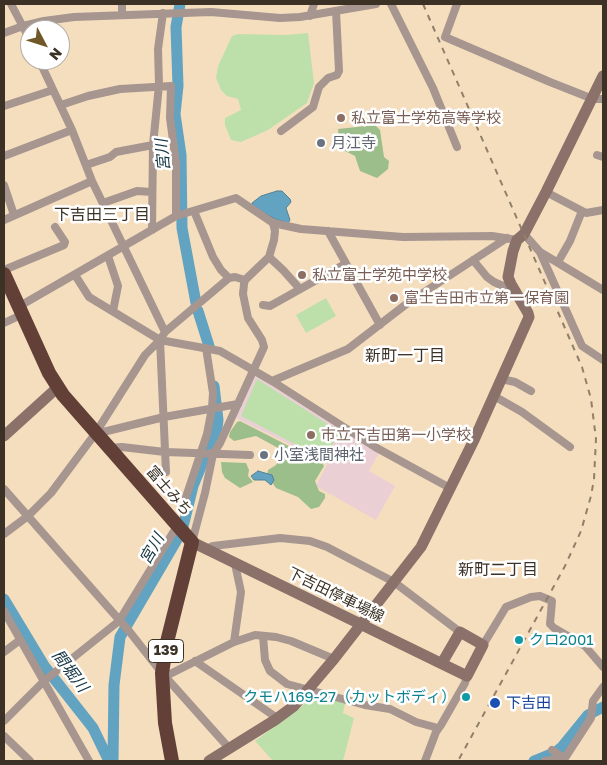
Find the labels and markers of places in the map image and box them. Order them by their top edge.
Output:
place label: 私立富士学苑高等学校 [351,109,501,127]
marker: 私立富士学苑高等学校 [335,112,347,124]
place label: 月江寺 [331,134,376,152]
marker: 月江寺 [315,137,327,149]
place label: 私立富士学苑中学校 [312,266,447,284]
marker: 私立富士学苑中学校 [296,269,308,281]
place label: 富士吉田市立第一保育園 [404,289,569,307]
marker: 富士吉田市立第一保育園 [388,292,400,304]
place label: 市立下吉田第一小学校 [321,426,471,444]
marker: 市立下吉田第一小学校 [305,429,317,441]
place label: 小室浅間神社 [274,446,364,464]
marker: 小室浅間神社 [258,449,270,461]
place label: クロ2001 [529,631,594,649]
marker: クロ2001 [513,634,525,646]
place label: クモハ169-27（カットボディ） [243,688,456,706]
marker: クモハ169-27（カットボディ） [460,691,472,703]
place label: 下吉田 [506,694,551,712]
marker: 下吉田 [488,696,502,710]

